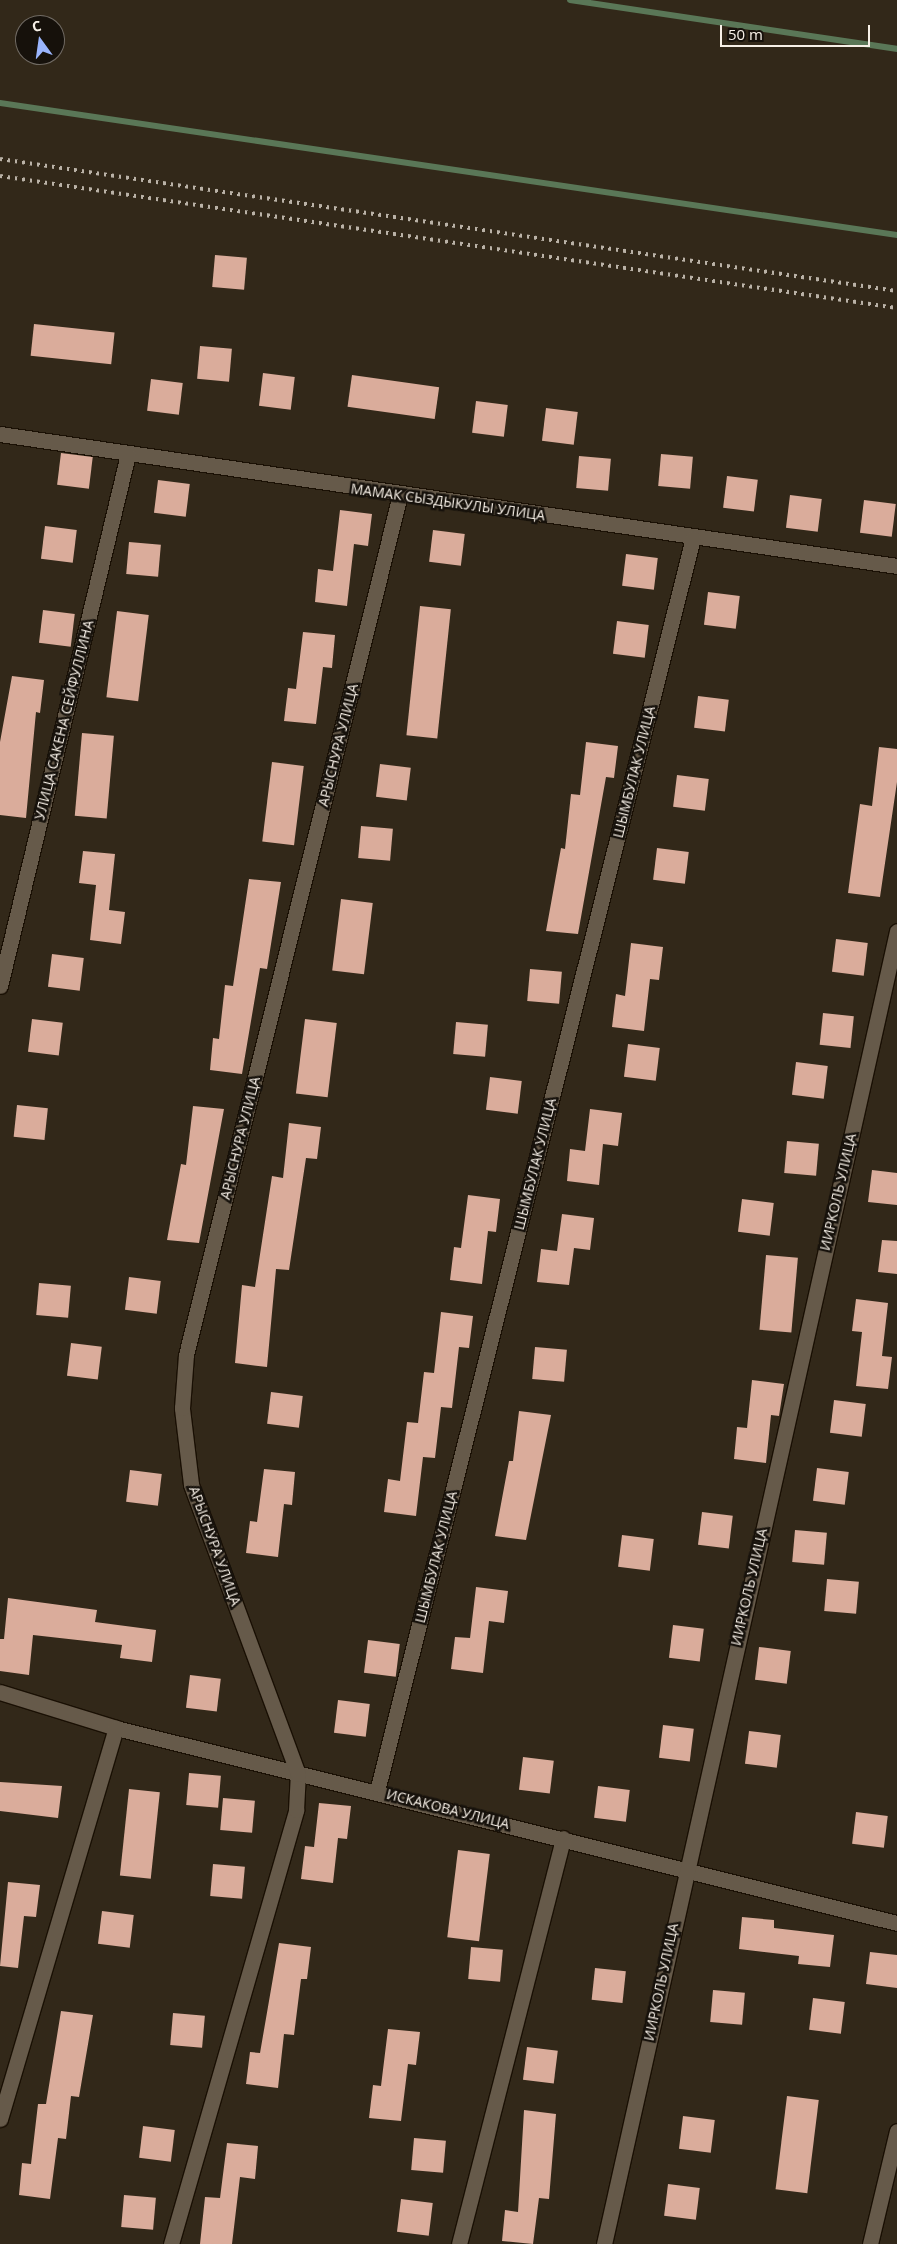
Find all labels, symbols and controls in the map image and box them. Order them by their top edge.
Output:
north arrow [15,15,65,65]
scale bar [722,15,872,47]
text: С [30,16,43,36]
text: 50 m [728,24,763,44]
street label: МАМАК СЫЗДЫКУЛЫ УЛИЦА [350,480,546,524]
street label: УЛИЦА САКЕНА СЕЙФУЛЛИНА [31,618,97,822]
street label: АРЫСНУРА УЛИЦА [315,682,361,808]
street label: ШЫМБУЛАК УЛИЦА [609,704,659,840]
street label: АРЫСНУРА УЛИЦА [217,1075,263,1201]
street label: ШЫМБУЛАК УЛИЦА [510,1096,560,1232]
street label: ИИРКОЛЬ УЛИЦА [816,1132,860,1252]
street label: АРЫСНУРА УЛИЦА [186,1484,244,1608]
street label: ШЫМБУЛАК УЛИЦА [411,1489,461,1625]
street label: ИИРКОЛЬ УЛИЦА [727,1527,771,1647]
street label: ИСКАКОВА УЛИЦА [385,1786,511,1832]
street label: ИИРКОЛЬ УЛИЦА [640,1922,682,2042]

